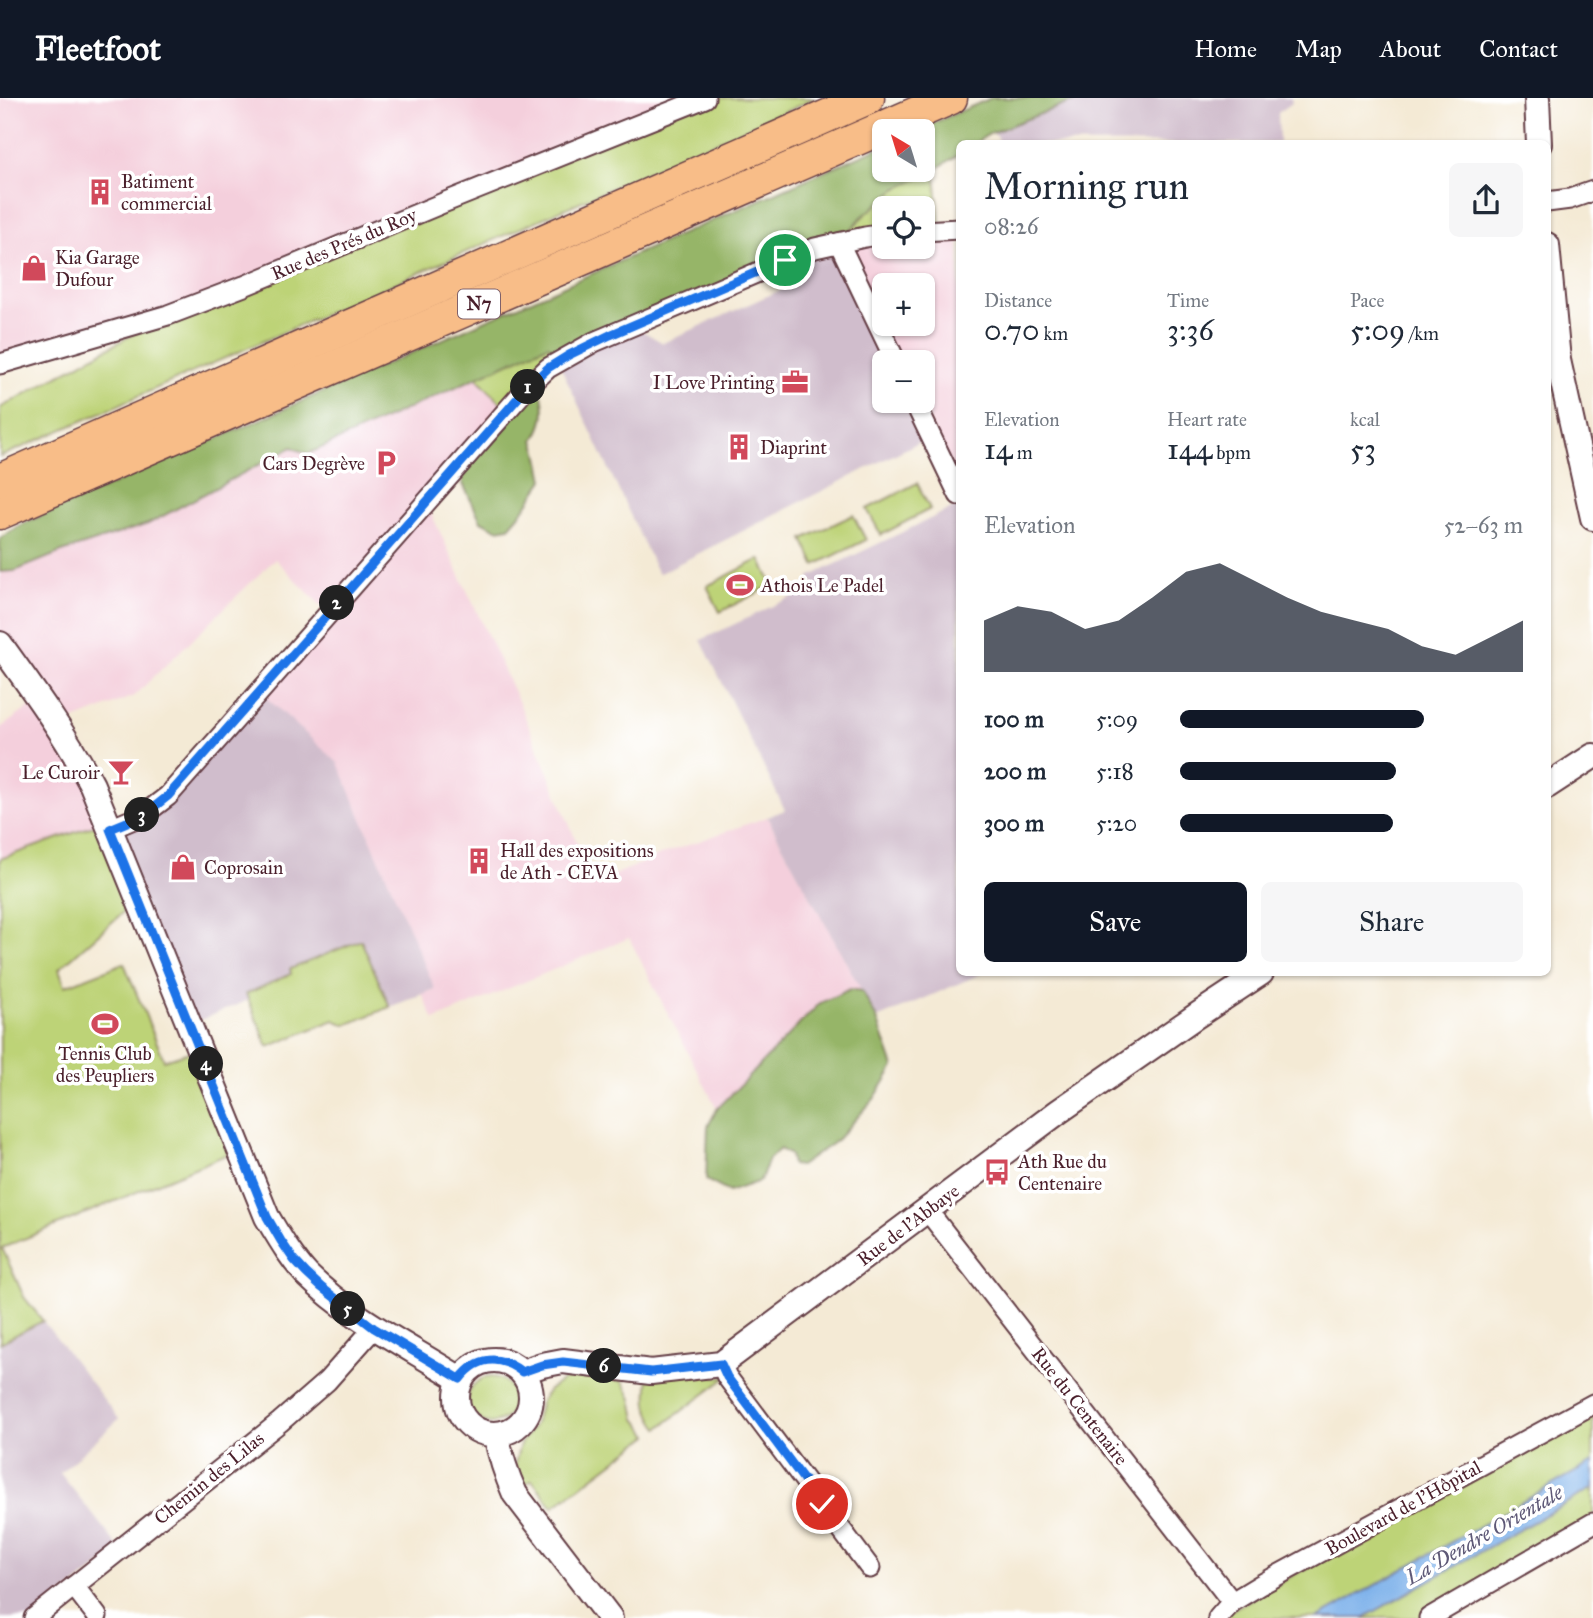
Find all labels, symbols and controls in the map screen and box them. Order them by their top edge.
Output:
text: Fleetfoot [35,29,161,69]
text: Home [1194,34,1257,64]
text: Map [1295,34,1342,64]
text: About [1380,34,1441,64]
text: Contact [1479,34,1558,64]
north arrow [872,119,934,182]
map controls [872,119,935,413]
text: Morning run [984,163,1189,209]
button: share [1449,163,1523,237]
place label: Batiment commercial [121,170,213,215]
building icon: Batiment commercial [85,177,115,207]
button: locate [872,196,935,259]
street label: Rue des Prés du Roy [268,203,421,285]
text: 08:26 [984,212,1039,240]
pin [755,230,815,290]
icon: arrive [766,241,804,279]
place label: Kia Garage Dufour [55,246,140,291]
shop icon: Kia Garage Dufour [19,253,49,283]
button: + [872,273,935,336]
road number: N7 [458,289,500,318]
text: Distance [984,289,1052,312]
text: Time [1167,289,1209,312]
text: Pace [1350,289,1384,312]
text: 0.70 [984,312,1039,348]
text: 3:36 [1167,312,1214,348]
text: 5:09 [1350,312,1405,348]
text: km [1039,322,1068,345]
text: /km [1405,322,1439,345]
button: − [872,350,935,413]
office icon: I Love Printing [780,367,810,397]
pin: 1 [510,370,546,404]
place label: I Love Printing [653,371,774,395]
text: 1 [524,375,531,398]
text: Elevation [984,408,1059,431]
text: Heart rate [1167,408,1247,431]
text: kcal [1350,408,1380,431]
text: 14 [984,431,1013,467]
text: 144 [1167,431,1212,467]
text: 53 [1350,431,1376,467]
building icon: Diaprint [724,432,754,462]
place label: Diaprint [760,436,827,459]
text: m [1013,441,1033,464]
text: bpm [1212,441,1251,464]
parking icon: Cars Degrève [371,448,401,478]
place label: Cars Degrève [262,452,365,476]
text: Elevation [984,511,1075,539]
text: 52–63 m [1444,511,1523,539]
sports icon: Athois Le Padel [725,570,755,600]
place label: Athois Le Padel [760,574,885,597]
pin: 2 [320,586,354,620]
text: 2 [332,591,341,614]
text: 100 m [984,705,1044,733]
text: 5:09 [1096,705,1138,733]
bar icon: Le Curoir [106,757,136,787]
text: 200 m [984,757,1046,785]
text: 5:18 [1096,757,1134,785]
place label: Le Curoir [22,761,101,784]
pin: 3 [124,798,160,832]
text: 3 [138,803,145,826]
text: 300 m [984,809,1044,837]
text: 5:20 [1096,809,1137,837]
place label: Hall des expositions de Ath - CEVA [500,839,654,884]
building icon: Hall des expositions de Ath - CEVA [464,846,494,876]
shop icon: Coprosain [168,852,198,882]
place label: Coprosain [204,856,283,879]
button: Save [984,882,1247,962]
button: Share [1261,882,1523,962]
sports icon: Tennis Club des Peupliers [90,1009,120,1039]
place label: Tennis Club des Peupliers [56,1042,154,1087]
pin: 4 [188,1046,224,1082]
text: 4 [200,1052,211,1075]
place label: Ath Rue du Centenaire [1017,1150,1107,1195]
bus stop icon: Ath Rue du Centenaire [982,1157,1012,1187]
street label: Rue de l'Abbaye [853,1179,964,1271]
pin: 5 [330,1292,366,1326]
text: 5 [343,1297,352,1320]
street label: Rue du Centenaire [1027,1342,1133,1470]
pin: 6 [586,1348,622,1384]
text: 6 [599,1354,608,1377]
street label: Chemin des Lilas [149,1427,269,1529]
street label: Boulevard de l'Hôpital [1321,1455,1486,1560]
pin [792,1474,852,1534]
water label: La Dendre Orientale [1400,1479,1568,1591]
icon: check [803,1485,841,1523]

